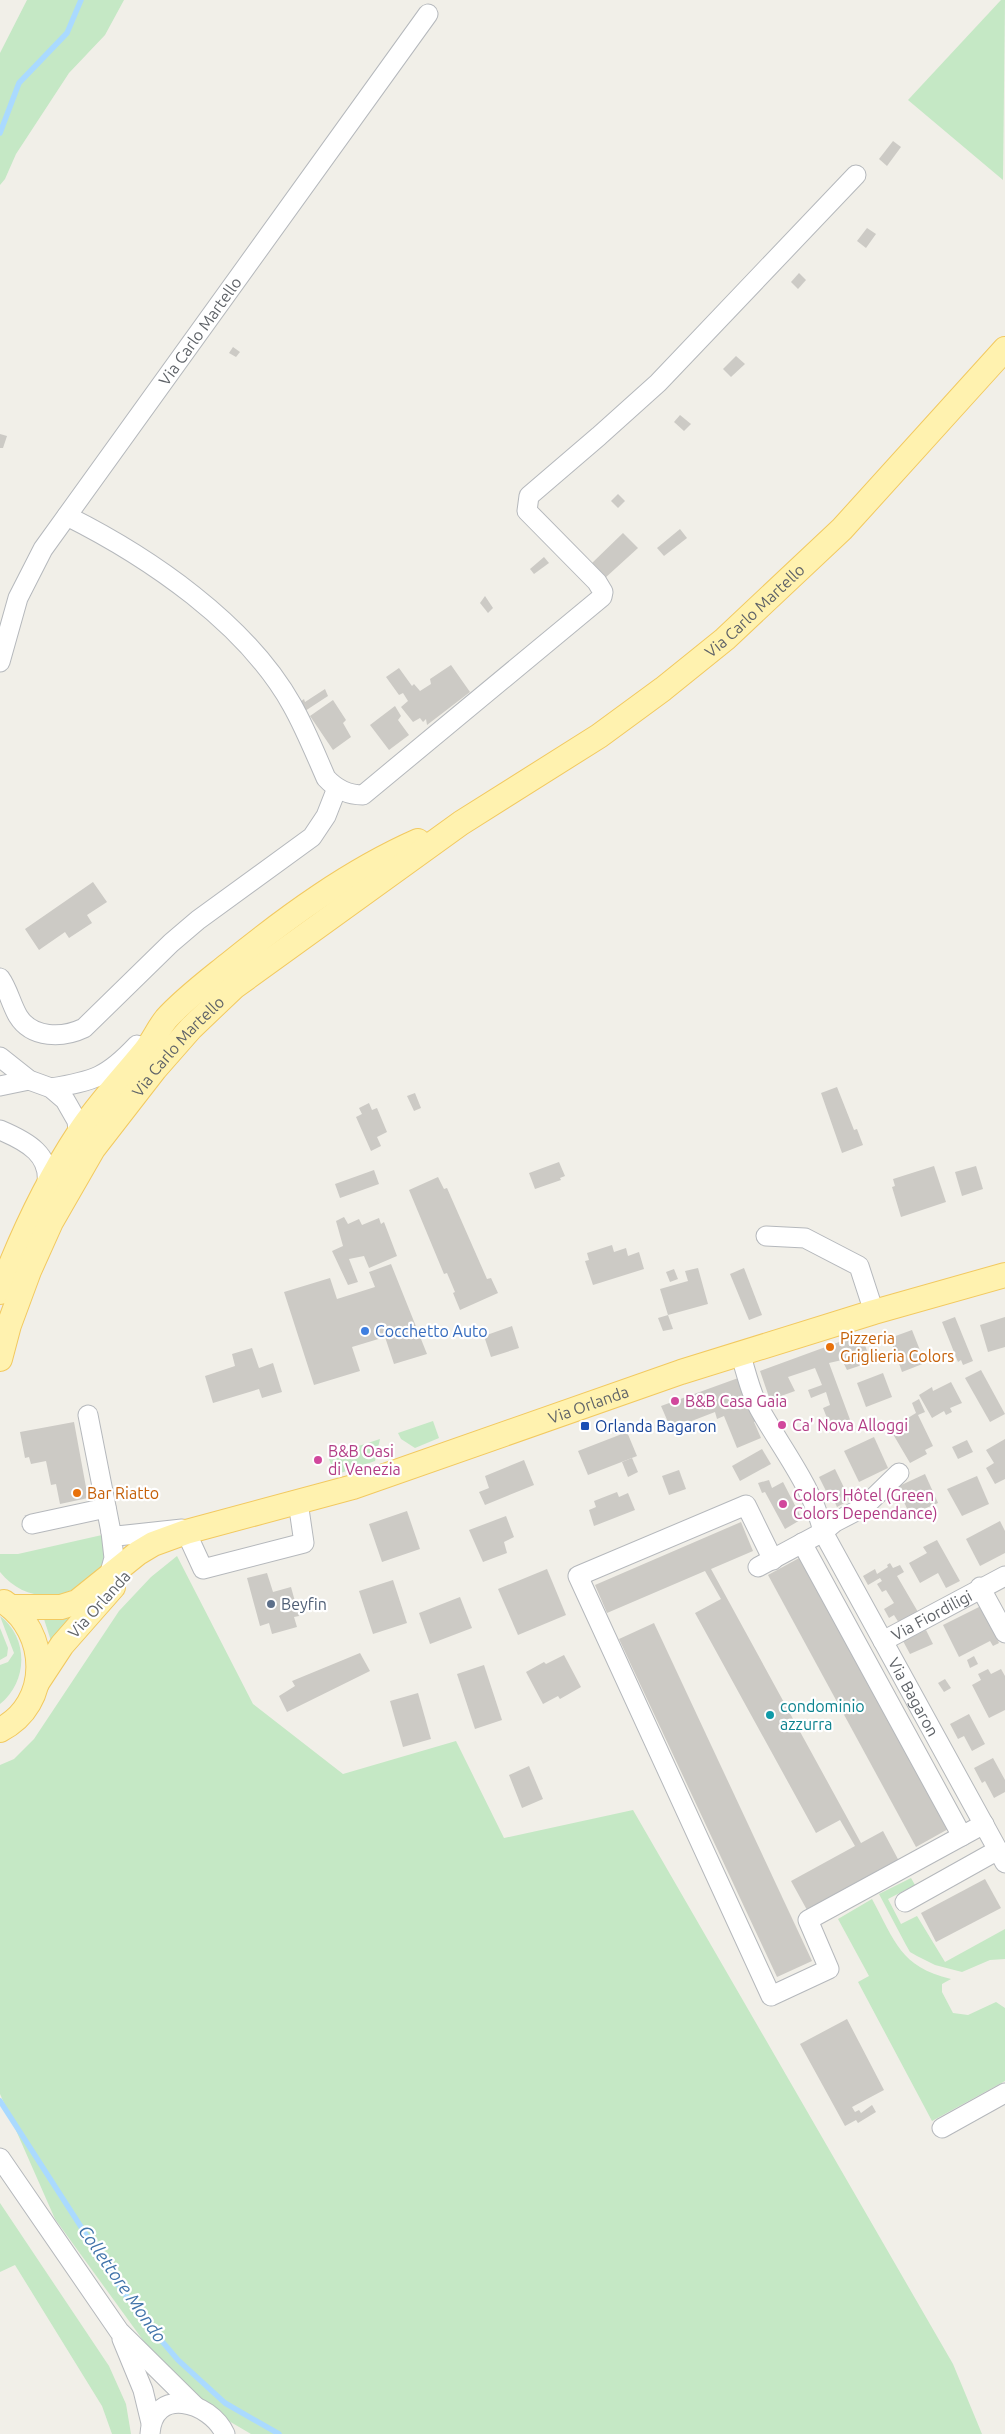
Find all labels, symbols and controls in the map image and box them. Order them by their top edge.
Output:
street label: Via Carlo Martello [155,273,245,389]
street label: Via Carlo Martello [701,560,808,661]
street label: Via Carlo Martello [128,992,228,1100]
place label: Cocchetto Auto [375,1322,488,1340]
marker: Cocchetto Auto [359,1325,371,1337]
place label: Pizzeria Griglieria Colors [840,1329,954,1365]
marker: Pizzeria Griglieria Colors [824,1341,836,1353]
street label: Via Orlanda [546,1382,631,1427]
place label: B&B Casa Gaia [685,1392,787,1410]
marker: B&B Casa Gaia [669,1395,681,1407]
place label: Ca' Nova Alloggi [792,1416,908,1434]
place label: Orlanda Bagaron [595,1417,717,1435]
marker: Ca' Nova Alloggi [776,1419,788,1431]
marker: Orlanda Bagaron [579,1420,591,1432]
place label: B&B Oasi di Venezia [328,1442,401,1478]
marker: B&B Oasi di Venezia [312,1454,324,1466]
place label: Bar Riatto [87,1484,159,1502]
place label: Colors Hôtel (Green Colors Dependance) [793,1486,938,1523]
marker: Bar Riatto [71,1487,83,1499]
marker: Colors Hôtel (Green Colors Dependance) [777,1498,789,1510]
street label: Via Orlanda [64,1567,134,1641]
street label: Via Fiordiligi [888,1586,975,1644]
place label: Beyfin [281,1595,327,1613]
marker: Beyfin [265,1598,277,1610]
street label: Via Bagaron [885,1654,942,1739]
place label: condominio azzurra [780,1697,865,1733]
marker: condominio azzurra [764,1709,776,1721]
water label: Collettore Mondo [75,2221,171,2346]

